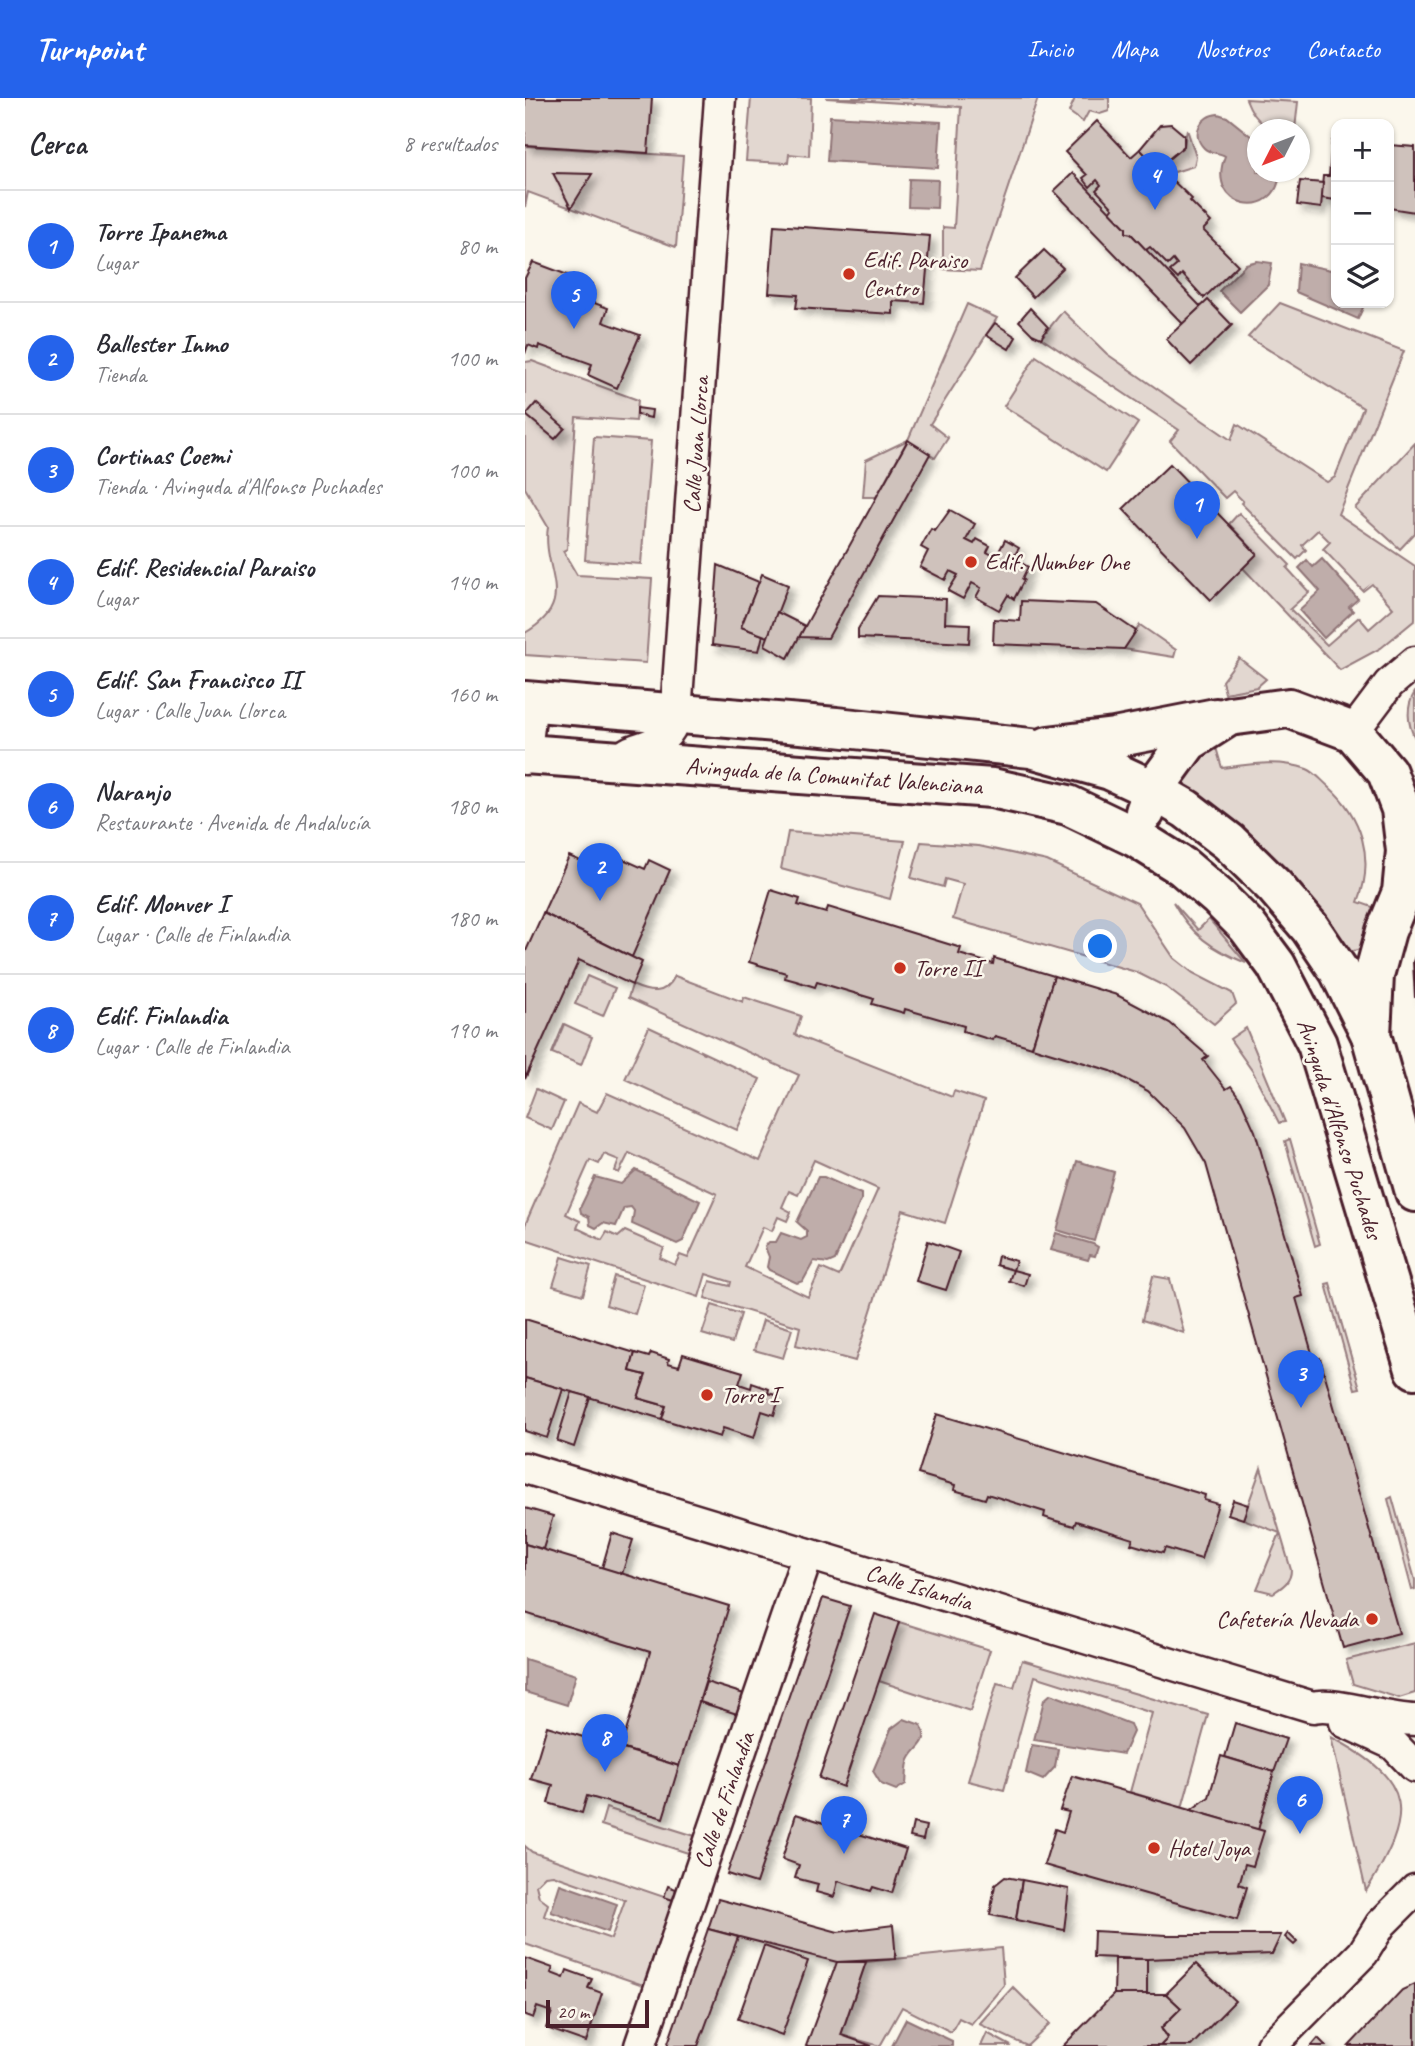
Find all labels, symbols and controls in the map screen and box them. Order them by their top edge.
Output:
text: Turnpoint [35,28,143,70]
text: Inicio [1027,34,1073,64]
text: Mapa [1111,34,1158,64]
text: Nosotros [1196,34,1268,64]
text: Contacto [1306,34,1380,64]
north arrow [1247,119,1310,182]
map controls [1331,119,1394,308]
button: + [1331,119,1394,182]
text: Cerca [28,125,86,163]
text: 8 resultados [403,129,497,158]
pin: 4 [1132,152,1178,210]
button: − [1331,182,1394,245]
text: Torre Ipanema [95,215,226,248]
text: 1 [46,232,56,261]
text: 80 m [458,232,497,261]
place label: Edif. Paraiso Centro [863,245,969,303]
button: layers [1331,245,1394,308]
text: Lugar [95,248,138,277]
marker: Edif. Paraiso Centro [841,266,857,282]
pin: 5 [551,271,597,329]
text: Ballester Inmo [95,327,227,360]
text: 2 [46,344,56,373]
text: 100 m [448,344,497,373]
text: Tienda [95,360,146,389]
street label: Calle Juan Llorca [676,373,716,514]
text: Cortinas Coemi [95,439,230,472]
text: 3 [46,456,56,485]
text: 100 m [448,456,497,485]
text: Tienda · Avinguda d'Alfonso Puchades [95,472,382,501]
pin: 1 [1174,481,1220,539]
place label: Edif. Number One [985,547,1131,577]
text: Edif. Residencial Paraiso [95,551,314,584]
marker: Edif. Number One [963,554,979,570]
text: 4 [46,568,56,597]
text: 140 m [448,568,497,597]
text: Lugar [95,584,138,613]
text: Edif. San Francisco II [95,663,301,696]
text: 5 [46,680,56,709]
text: 160 m [448,680,497,709]
text: Lugar · Calle Juan Llorca [95,696,285,725]
street label: Avinguda de la Comunitat Valenciana [685,751,985,801]
text: Naranjo [95,775,170,808]
text: 6 [46,792,56,821]
text: 180 m [448,792,497,821]
text: Restaurante · Avenida de Andalucía [95,808,369,837]
pin: 2 [577,843,623,901]
text: Edif. Monver I [95,887,228,920]
text: 7 [46,904,56,933]
text: 180 m [448,904,497,933]
text: Lugar · Calle de Finlandia [95,920,289,949]
your location [1083,929,1117,963]
place label: Torre II [914,953,987,983]
marker: Torre II [892,960,908,976]
text: Edif. Finlandia [95,999,227,1032]
street label: Avinguda d'Alfonso Puchades [1290,1015,1390,1245]
text: 8 [46,1016,56,1045]
text: 190 m [448,1016,497,1045]
text: Lugar · Calle de Finlandia [95,1032,289,1061]
pin: 3 [1278,1350,1324,1408]
place label: Torre I [721,1380,784,1410]
marker: Torre I [699,1387,715,1403]
street label: Calle Islandia [862,1557,977,1618]
place label: Cafetería Nevada [1216,1604,1360,1634]
marker: Cafetería Nevada [1364,1611,1380,1627]
pin: 8 [582,1714,628,1772]
street label: Calle de Finlandia [687,1727,762,1872]
pin: 6 [1277,1776,1323,1834]
pin: 7 [821,1796,867,1854]
place label: Hotel Joya [1168,1833,1252,1863]
marker: Hotel Joya [1146,1840,1162,1856]
scale bar [546,1997,649,2029]
text: 20 m [557,2000,589,2024]

